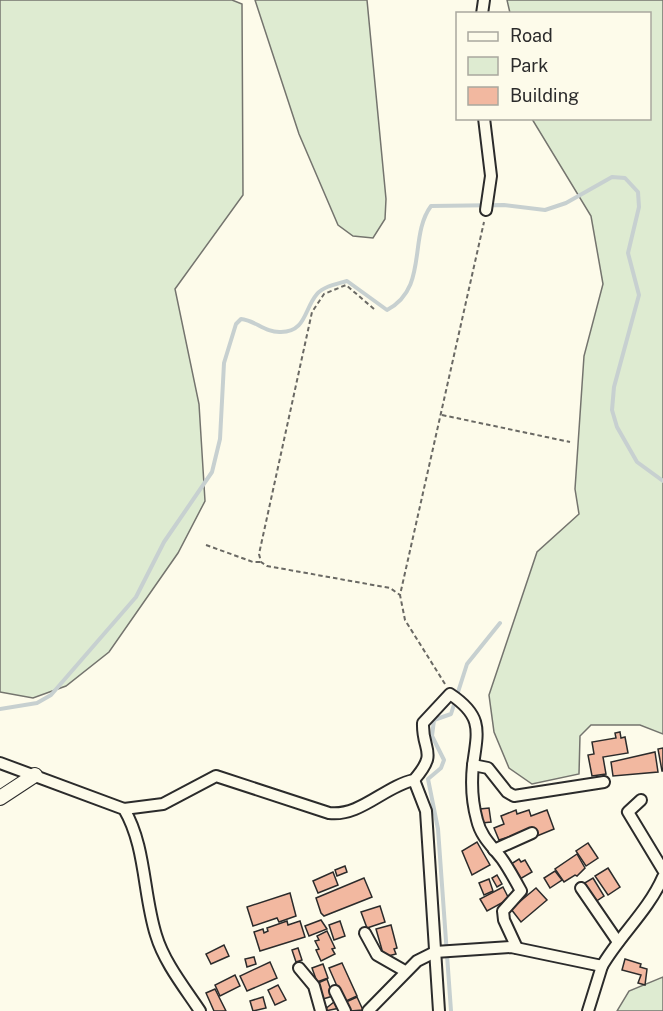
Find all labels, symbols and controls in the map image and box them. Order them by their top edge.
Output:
legend [456,12,651,120]
text: Road [510,25,553,46]
text: Park [510,55,548,76]
text: Building [510,85,579,106]

